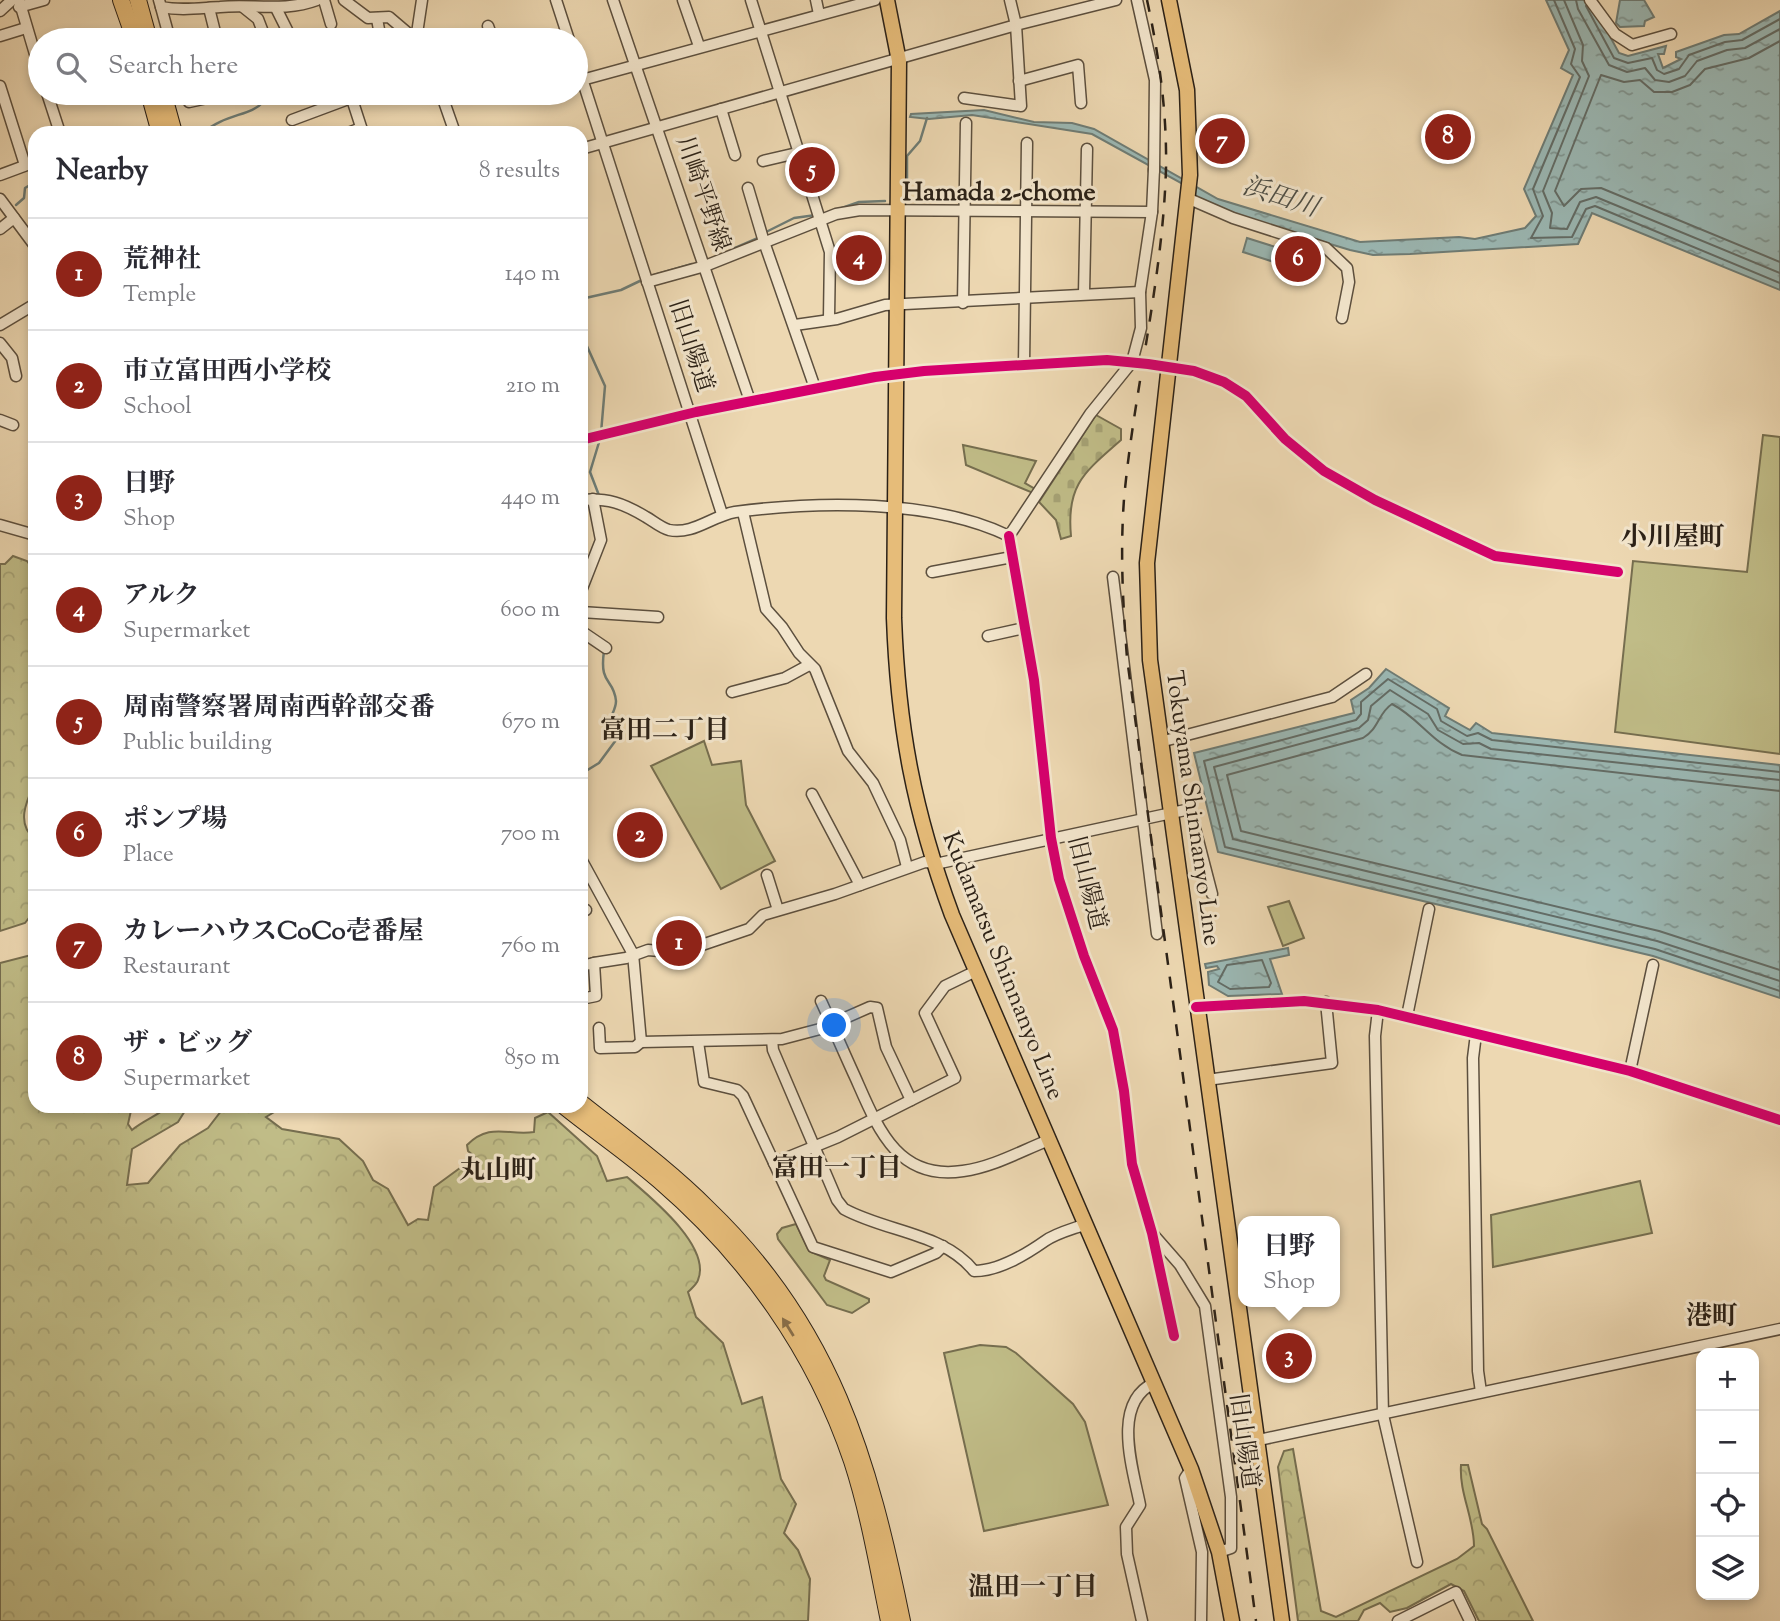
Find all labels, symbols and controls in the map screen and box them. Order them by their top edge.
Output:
search box [28,28,588,105]
icon: search [52,48,90,86]
text: Search here [108,48,238,85]
pin: 8 [1425,111,1471,163]
pin: 7 [1199,115,1245,167]
street label: 川崎平野線 [666,132,738,256]
pin: 5 [789,144,835,196]
text: Nearby [56,150,148,193]
text: 8 results [479,155,560,188]
water label: 浜田川 [1237,168,1326,229]
district label: Hamada 2-chome [902,175,1096,212]
pin: 4 [836,232,882,284]
pin: 6 [1275,233,1321,285]
text: 荒神社 [123,242,201,279]
text: 1 [75,258,83,291]
text: 140 m [505,258,560,291]
text: Temple [123,279,196,312]
street label: 旧山陽道 [659,295,721,397]
text: 市立富田西小学校 [123,354,331,391]
text: 2 [74,370,84,403]
text: 210 m [506,370,560,403]
text: School [123,391,192,424]
text: 日野 [123,466,175,503]
text: 3 [74,482,84,515]
text: 440 m [501,482,560,515]
text: Shop [123,503,175,536]
district label: 小川屋町 [1621,520,1725,557]
text: アルク [123,578,199,615]
text: 4 [73,594,85,627]
text: 600 m [500,594,560,627]
text: Supermarket [123,615,250,648]
street label: Tokuyama Shinnanyo Line [1156,668,1228,948]
text: 周南警察署周南西幹部交番 [123,690,435,727]
text: 5 [75,706,83,739]
text: 670 m [501,706,560,739]
district label: 富田二丁目 [600,713,730,750]
text: Public building [123,727,272,760]
text: ポンプ場 [123,802,227,839]
pin: 2 [617,809,663,861]
text: 6 [73,818,85,851]
text: 700 m [501,818,560,851]
street label: Kudamatsu Shinnanyo Line [933,827,1071,1105]
street label: 旧山陽道 [1058,832,1114,934]
text: Place [123,839,174,872]
text: カレーハウスCoCo壱番屋 [123,914,424,951]
pin: 1 [656,917,702,969]
text: 7 [73,930,85,963]
text: 760 m [501,930,560,963]
text: Restaurant [123,951,230,984]
your location [817,1008,851,1042]
text: ザ・ビッグ [123,1026,252,1063]
text: 8 [73,1042,85,1075]
text: 850 m [505,1042,560,1075]
text: Supermarket [123,1063,250,1096]
district label: 富田一丁目 [772,1151,902,1188]
district label: 丸山町 [459,1153,537,1190]
popup [1238,1216,1340,1307]
text: 日野 [1263,1229,1315,1266]
text: Shop [1263,1266,1315,1299]
district label: 港町 [1686,1299,1738,1336]
one-way arrow [781,1317,794,1337]
pin: 3 [1266,1330,1312,1382]
map controls [1696,1348,1759,1600]
button: + [1696,1348,1759,1411]
street label: 旧山陽道 [1219,1391,1267,1491]
button: − [1696,1411,1759,1474]
button: locate [1696,1474,1759,1537]
button: layers [1696,1537,1759,1600]
district label: 温田一丁目 [968,1570,1098,1607]

